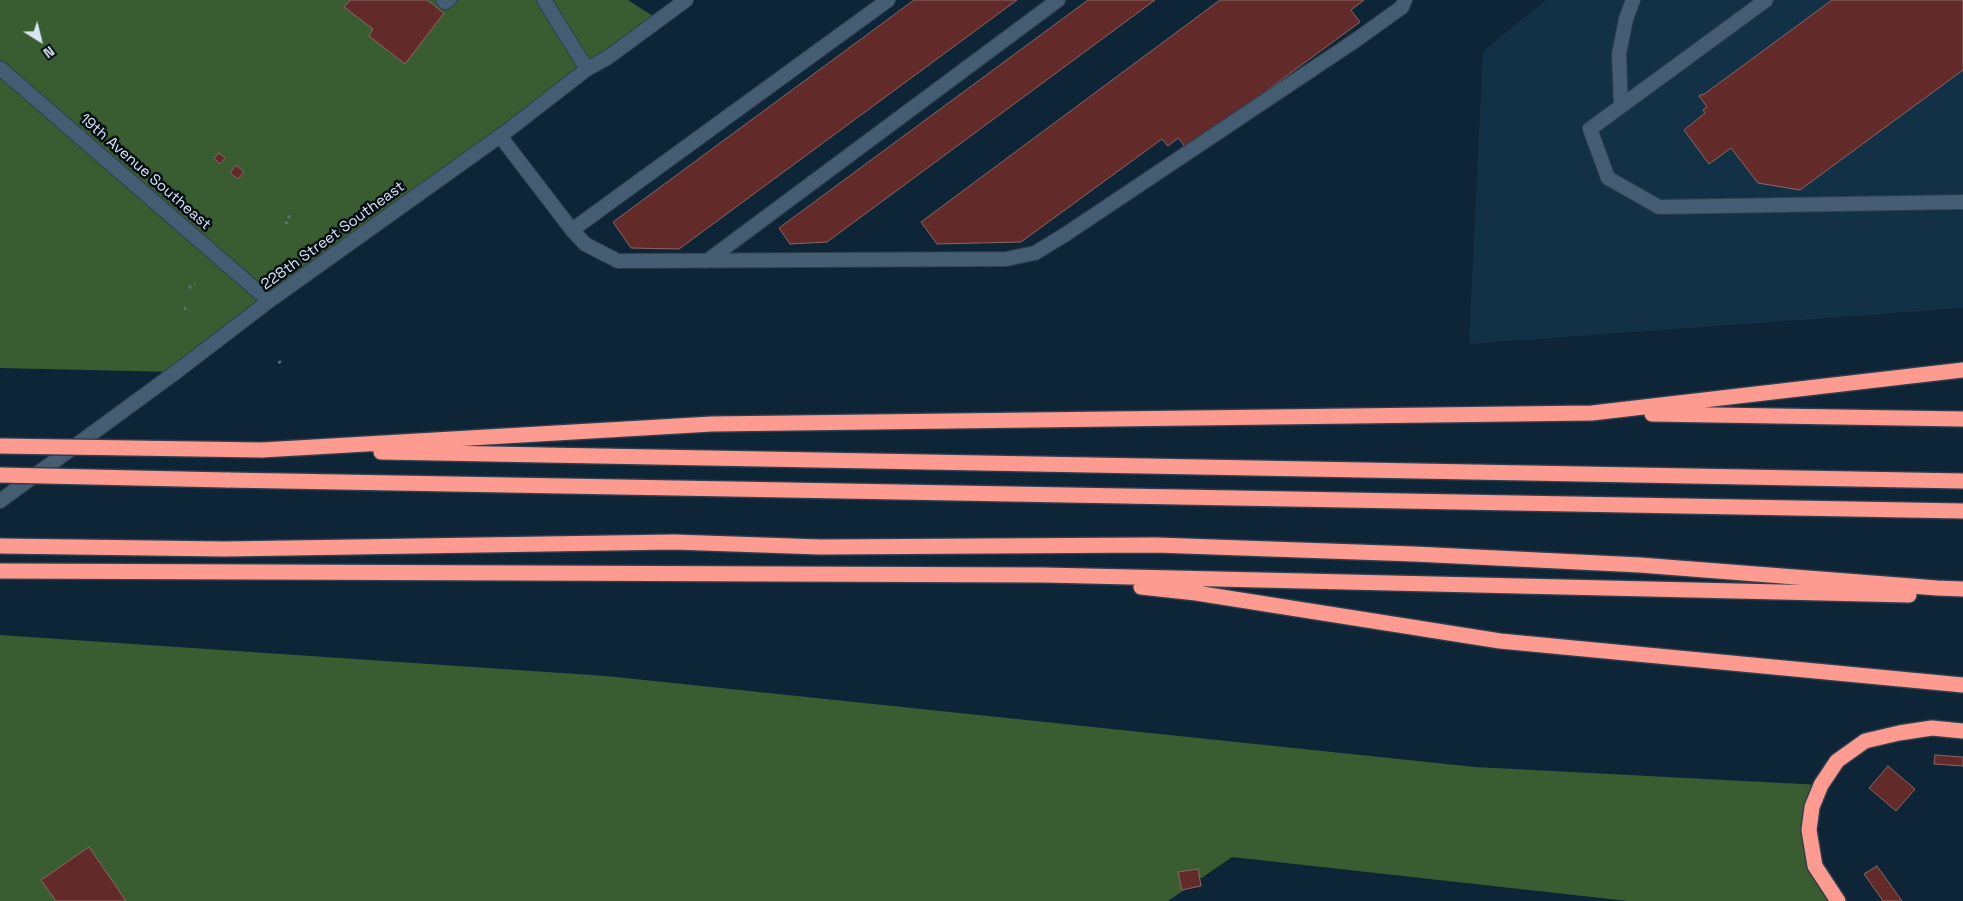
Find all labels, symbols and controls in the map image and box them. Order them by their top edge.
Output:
north arrow [15,15,65,65]
text: N [40,42,58,62]
street label: 19th Avenue Southeast [76,110,214,234]
street label: 228th Street Southeast [258,178,408,294]

